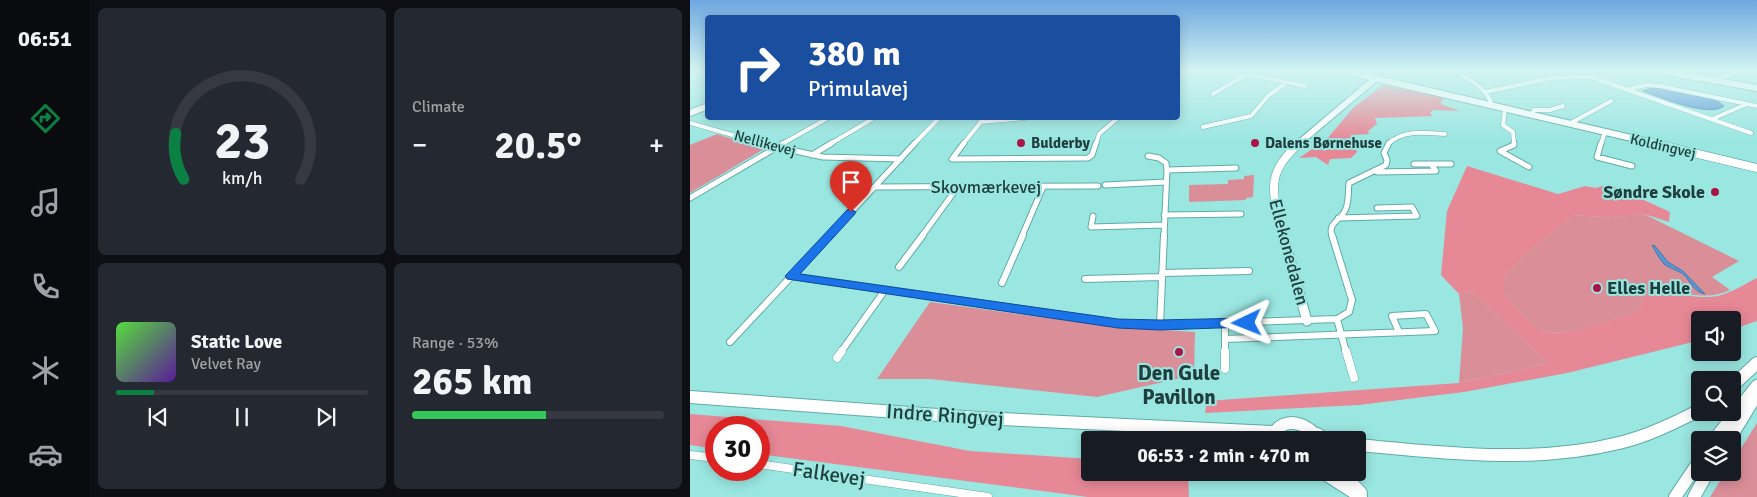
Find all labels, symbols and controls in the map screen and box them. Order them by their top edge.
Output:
text: 06:51 [18,25,72,52]
text: 380 m [808,32,901,75]
icon: right [725,35,790,100]
text: Primulavej [808,75,908,102]
text: Climate [412,97,465,117]
icon: directions [28,101,63,136]
text: 23 [214,109,270,173]
text: 20.5° [494,122,582,169]
street label: Nellikevej [732,126,798,160]
text: − [412,128,427,162]
text: + [649,128,664,162]
street label: Koldingvej [1628,130,1698,162]
place label: Bulderby [1031,134,1091,152]
place label: Dalens Børnehuse [1265,134,1382,152]
marker: Bulderby [1015,137,1027,149]
marker: Dalens Børnehuse [1249,137,1261,149]
pin [830,161,872,212]
text: km/h [222,167,262,189]
icon: arrive [837,168,865,196]
street label: Skovmærkevej [931,176,1041,198]
place label: Søndre Skole [1603,181,1705,203]
icon: music [28,185,63,220]
marker: Søndre Skole [1709,186,1721,198]
street label: Ellekonedalen [1264,197,1314,307]
icon: phone [28,269,63,304]
place label: Elles Helle [1607,277,1690,299]
marker: Elles Helle [1591,282,1603,294]
position arrow [1220,296,1272,348]
map controls [1691,311,1741,481]
button: sound [1691,311,1741,361]
text: Static Love [191,330,282,354]
text: Range · 53% [412,333,498,353]
marker: Den Gule Pavillon [1173,346,1185,358]
icon: climate [28,353,63,388]
text: Velvet Ray [191,354,261,374]
text: 265 km [412,358,533,405]
place label: Den Gule Pavillon [1138,360,1220,410]
button: search [1691,371,1741,421]
street label: Indre Ringvej [885,398,1005,432]
icon: previous [144,403,172,431]
icon: pause [228,403,256,431]
icon: next [312,403,340,431]
speed limit sign: 30 [705,416,770,481]
button: layers [1691,431,1741,481]
icon: car [28,437,63,472]
text: 06:53 · 2 min · 470 m [1137,444,1310,468]
street label: Falkevej [791,456,867,492]

